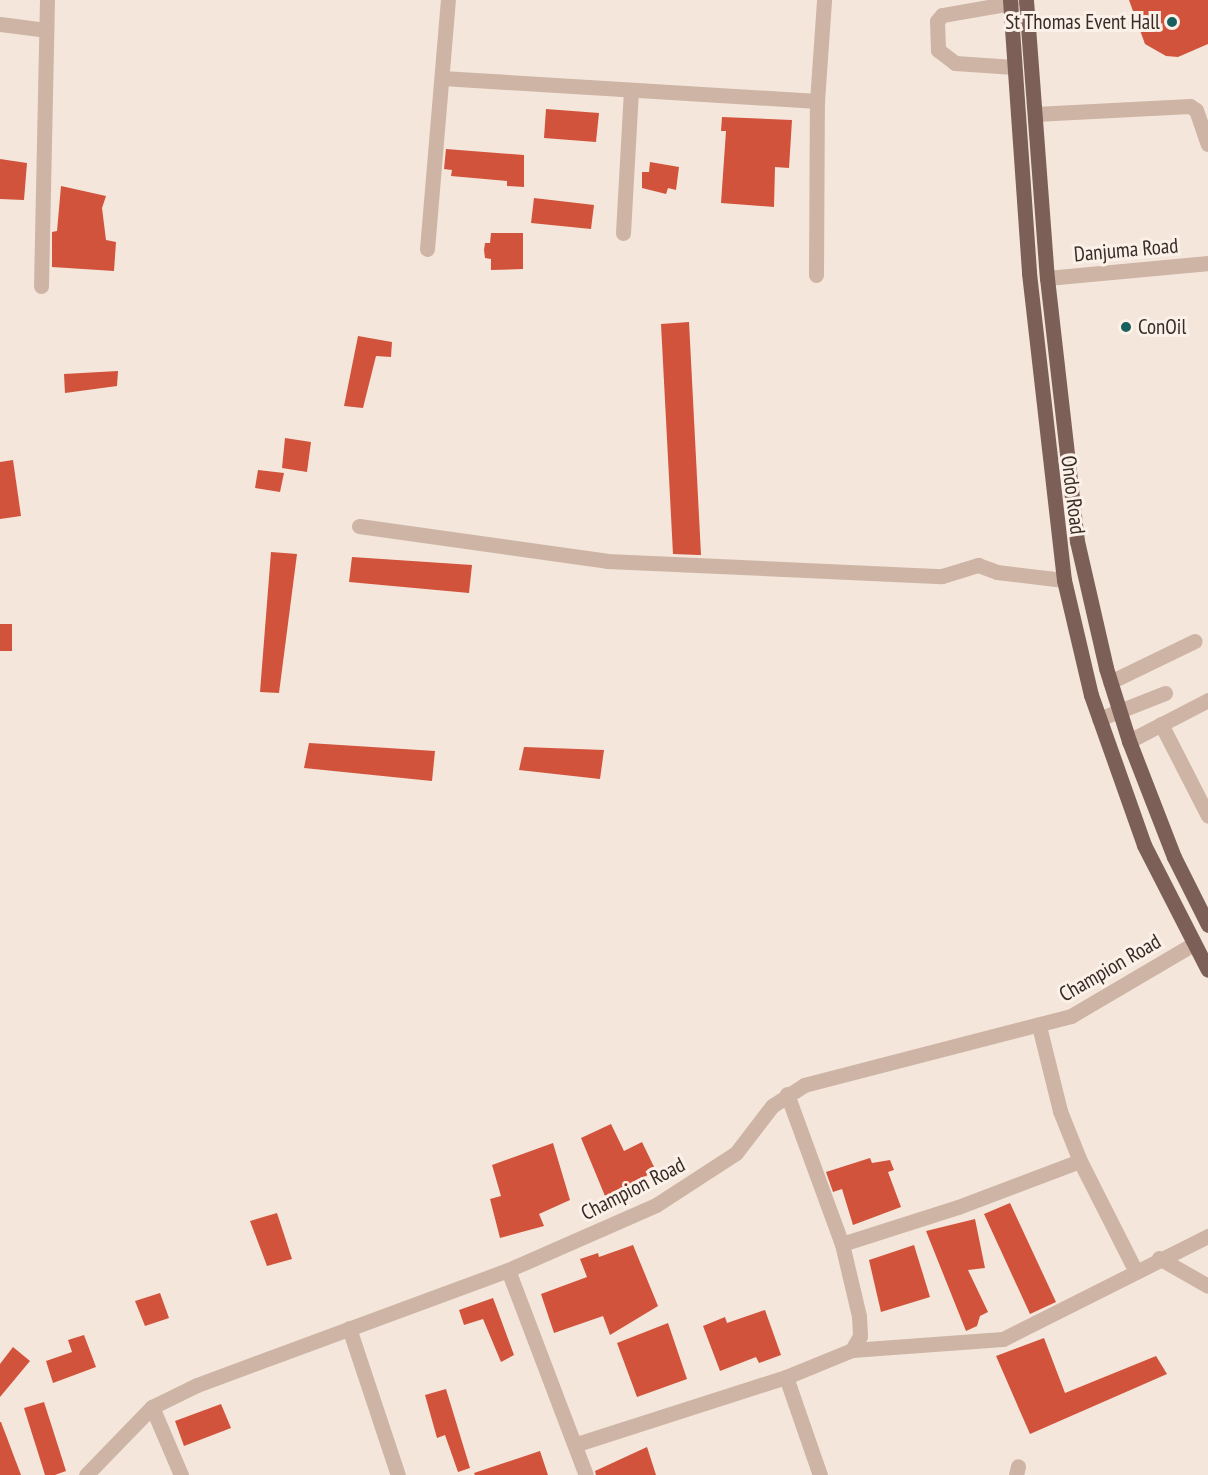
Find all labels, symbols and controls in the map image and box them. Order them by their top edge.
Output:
place label: St Thomas Event Hall [1005,9,1160,35]
marker: St Thomas Event Hall [1165,15,1179,29]
street label: Danjuma Road [1073,233,1179,267]
place label: ConOil [1138,314,1186,340]
marker: ConOil [1119,320,1133,334]
street label: Ondo Road [1056,454,1090,536]
street label: Champion Road [1055,929,1165,1007]
street label: Champion Road [577,1152,689,1226]

